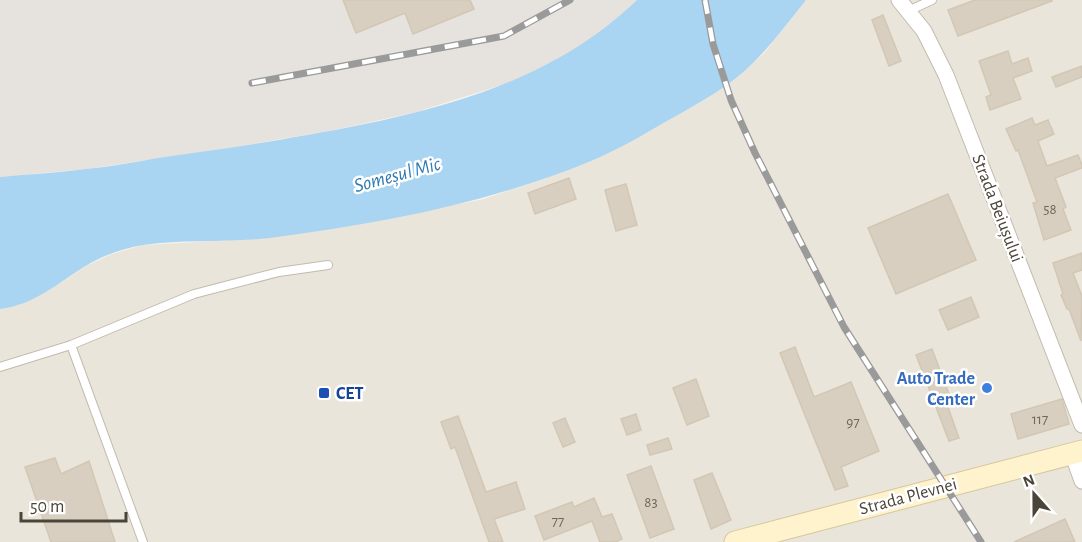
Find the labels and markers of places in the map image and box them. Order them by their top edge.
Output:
place label: Auto Trade Center [897,370,976,409]
marker: Auto Trade Center [980,381,994,395]
place label: CET [336,385,364,403]
marker: CET [317,386,331,400]

